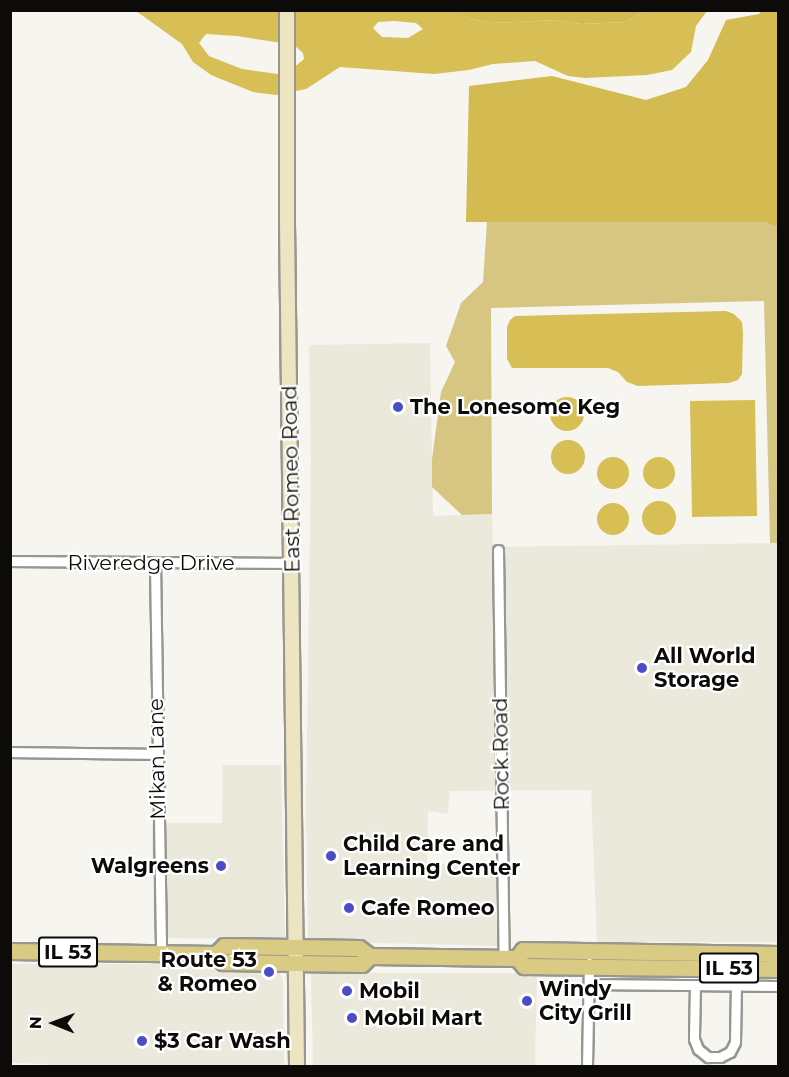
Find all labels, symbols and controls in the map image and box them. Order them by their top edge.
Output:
street label: East Romeo Road [277,385,305,573]
place label: The Lonesome Keg [410,394,620,420]
marker: The Lonesome Keg [391,400,405,414]
street label: Riveredge Drive [67,550,235,576]
place label: All World Storage [654,643,756,693]
marker: All World Storage [635,661,649,675]
street label: Rock Road [487,697,515,811]
street label: Mikan Lane [143,698,171,820]
place label: Child Care and Learning Center [343,831,520,881]
marker: Child Care and Learning Center [324,849,338,863]
place label: Walgreens [91,853,209,879]
marker: Walgreens [214,859,228,873]
place label: Cafe Romeo [361,895,495,921]
marker: Cafe Romeo [342,901,356,915]
road number: IL 53 [38,935,98,969]
place label: Route 53 & Romeo [157,947,257,997]
road number: IL 53 [699,951,759,985]
marker: Route 53 & Romeo [262,965,276,979]
place label: Windy City Grill [539,976,632,1026]
place label: Mobil [359,978,420,1004]
marker: Mobil [340,984,354,998]
north arrow [24,993,84,1053]
marker: Windy City Grill [520,994,534,1008]
place label: Mobil Mart [364,1005,482,1031]
marker: Mobil Mart [345,1011,359,1025]
text: N [26,1016,45,1029]
place label: $3 Car Wash [154,1028,291,1054]
marker: $3 Car Wash [135,1034,149,1048]

